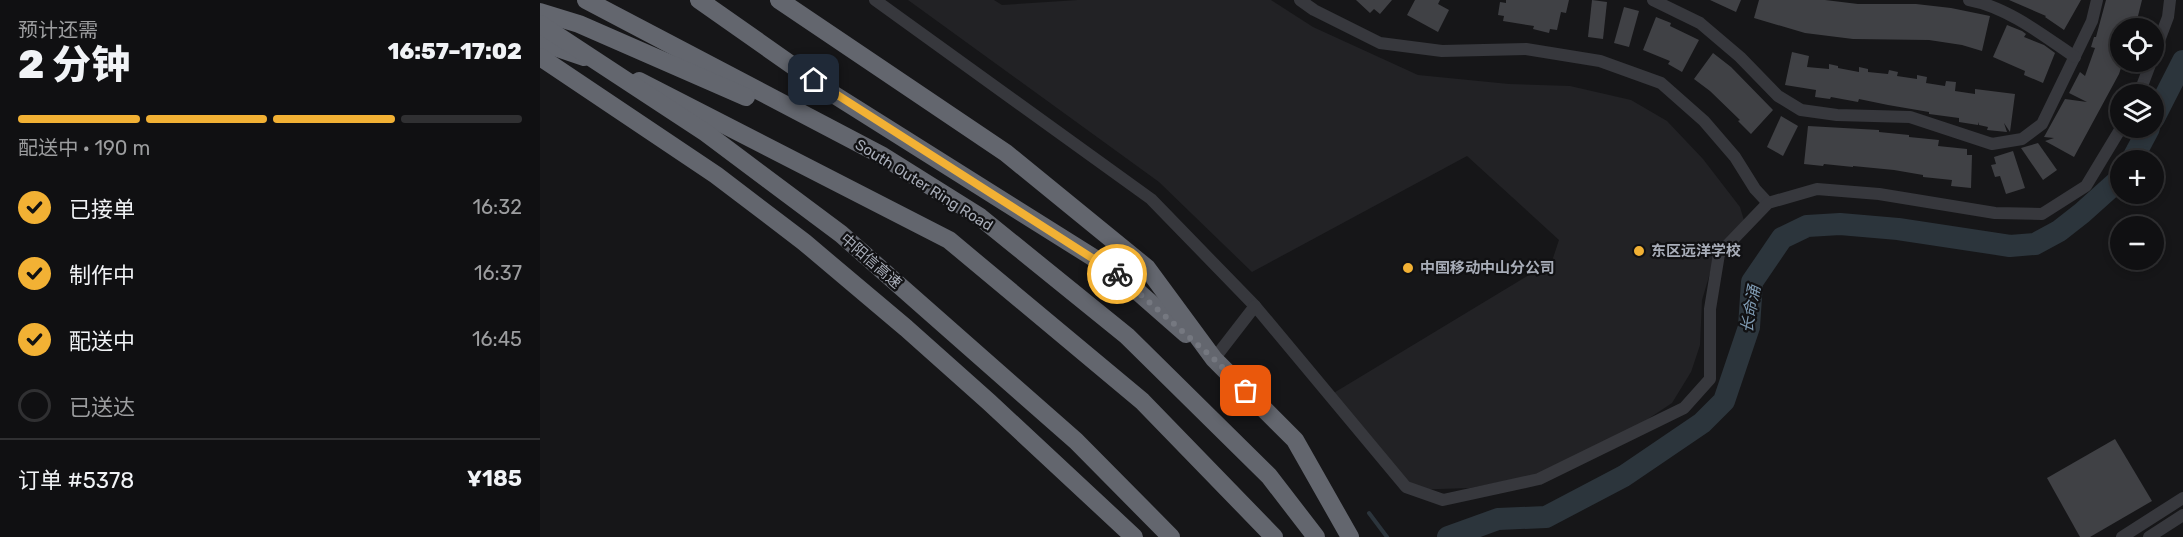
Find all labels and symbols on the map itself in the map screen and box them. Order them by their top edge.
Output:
pin [788,54,839,105]
street label: South Outer Ring Road [852,135,996,235]
street label: 中阳信高速 [837,230,905,292]
place label: 东区远洋学校 [1651,242,1741,260]
courier [1087,244,1147,304]
marker: 东区远洋学校 [1632,244,1646,258]
place label: 中国移动中山分公司 [1420,259,1555,277]
marker: 中国移动中山分公司 [1401,261,1415,275]
water label: 长命涌 [1737,282,1764,334]
pin [1220,365,1271,416]

